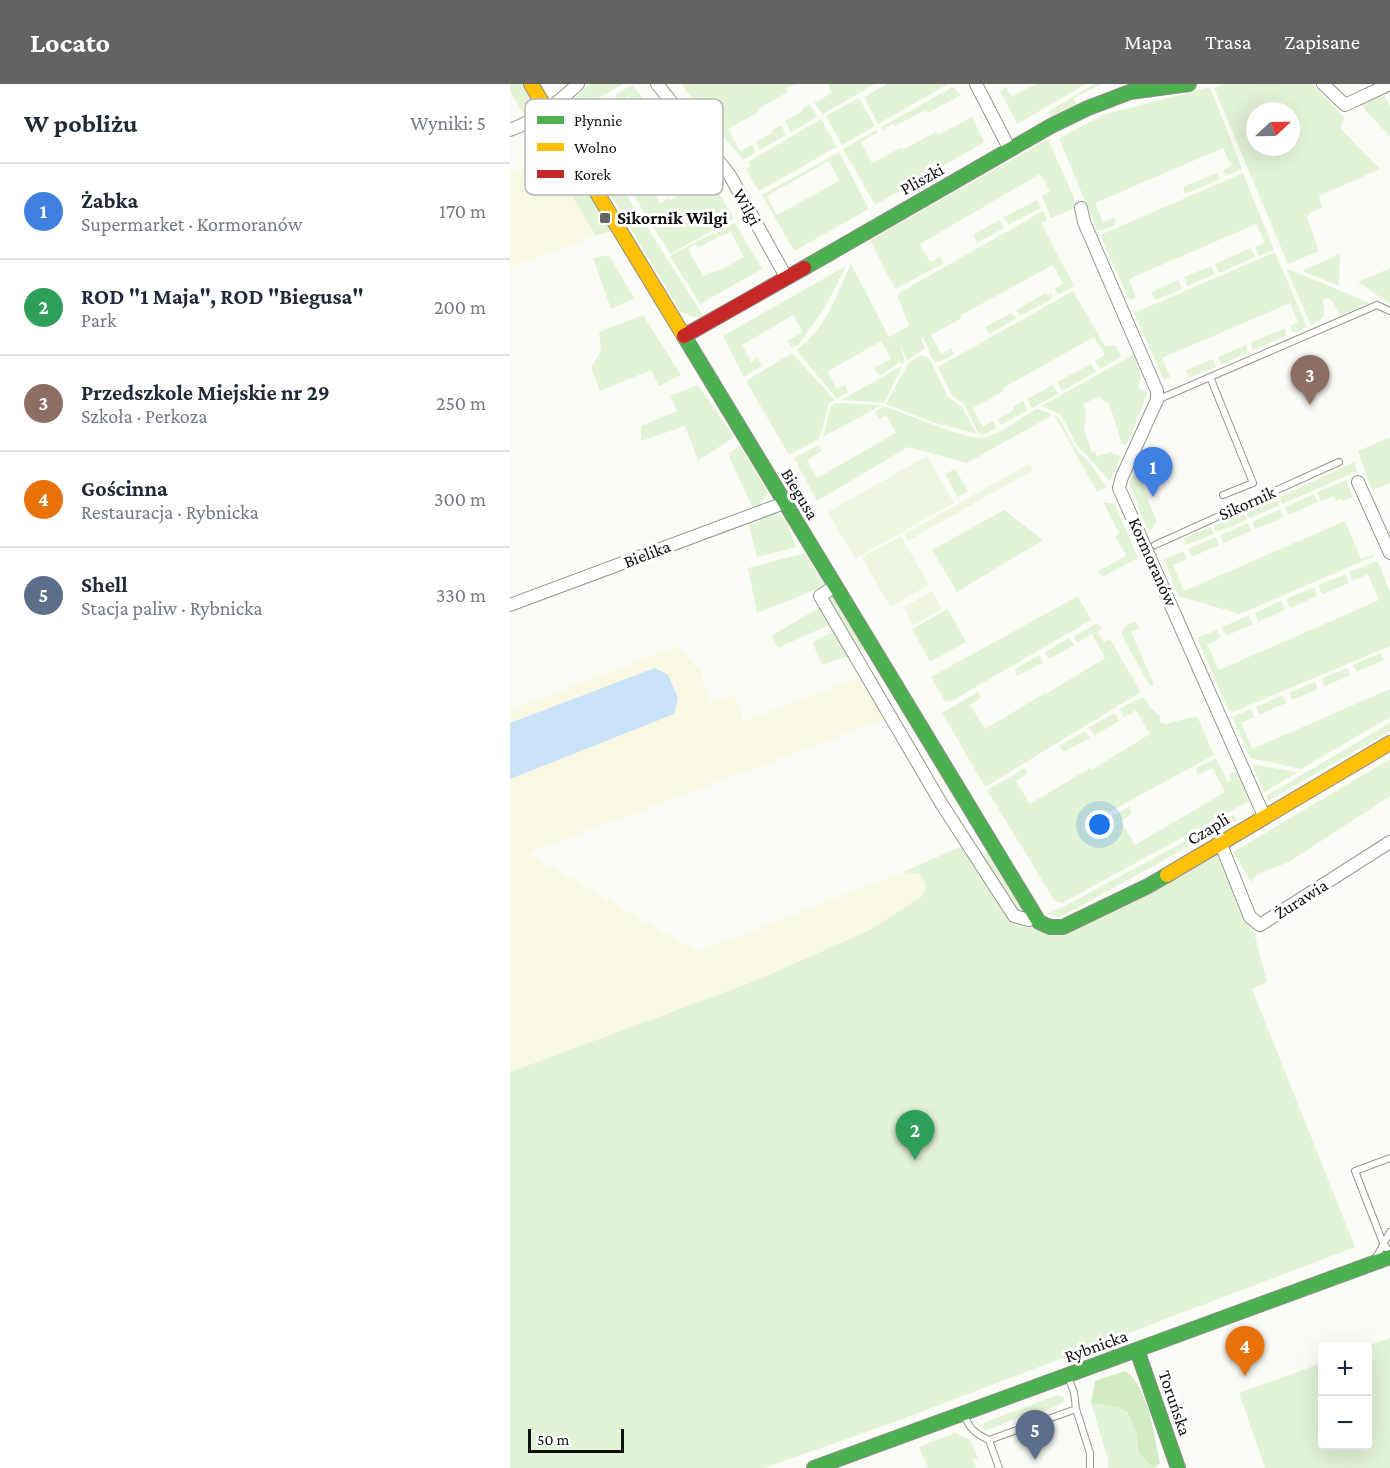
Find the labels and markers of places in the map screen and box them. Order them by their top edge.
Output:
place label: Sikornik Wilgi [617,208,729,228]
marker: Sikornik Wilgi [598,211,612,225]
pin: 3 [1290,356,1330,405]
pin: 1 [1134,448,1172,497]
pin: 2 [896,1110,934,1160]
pin: 4 [1226,1326,1264,1376]
pin: 5 [1016,1410,1054,1460]

